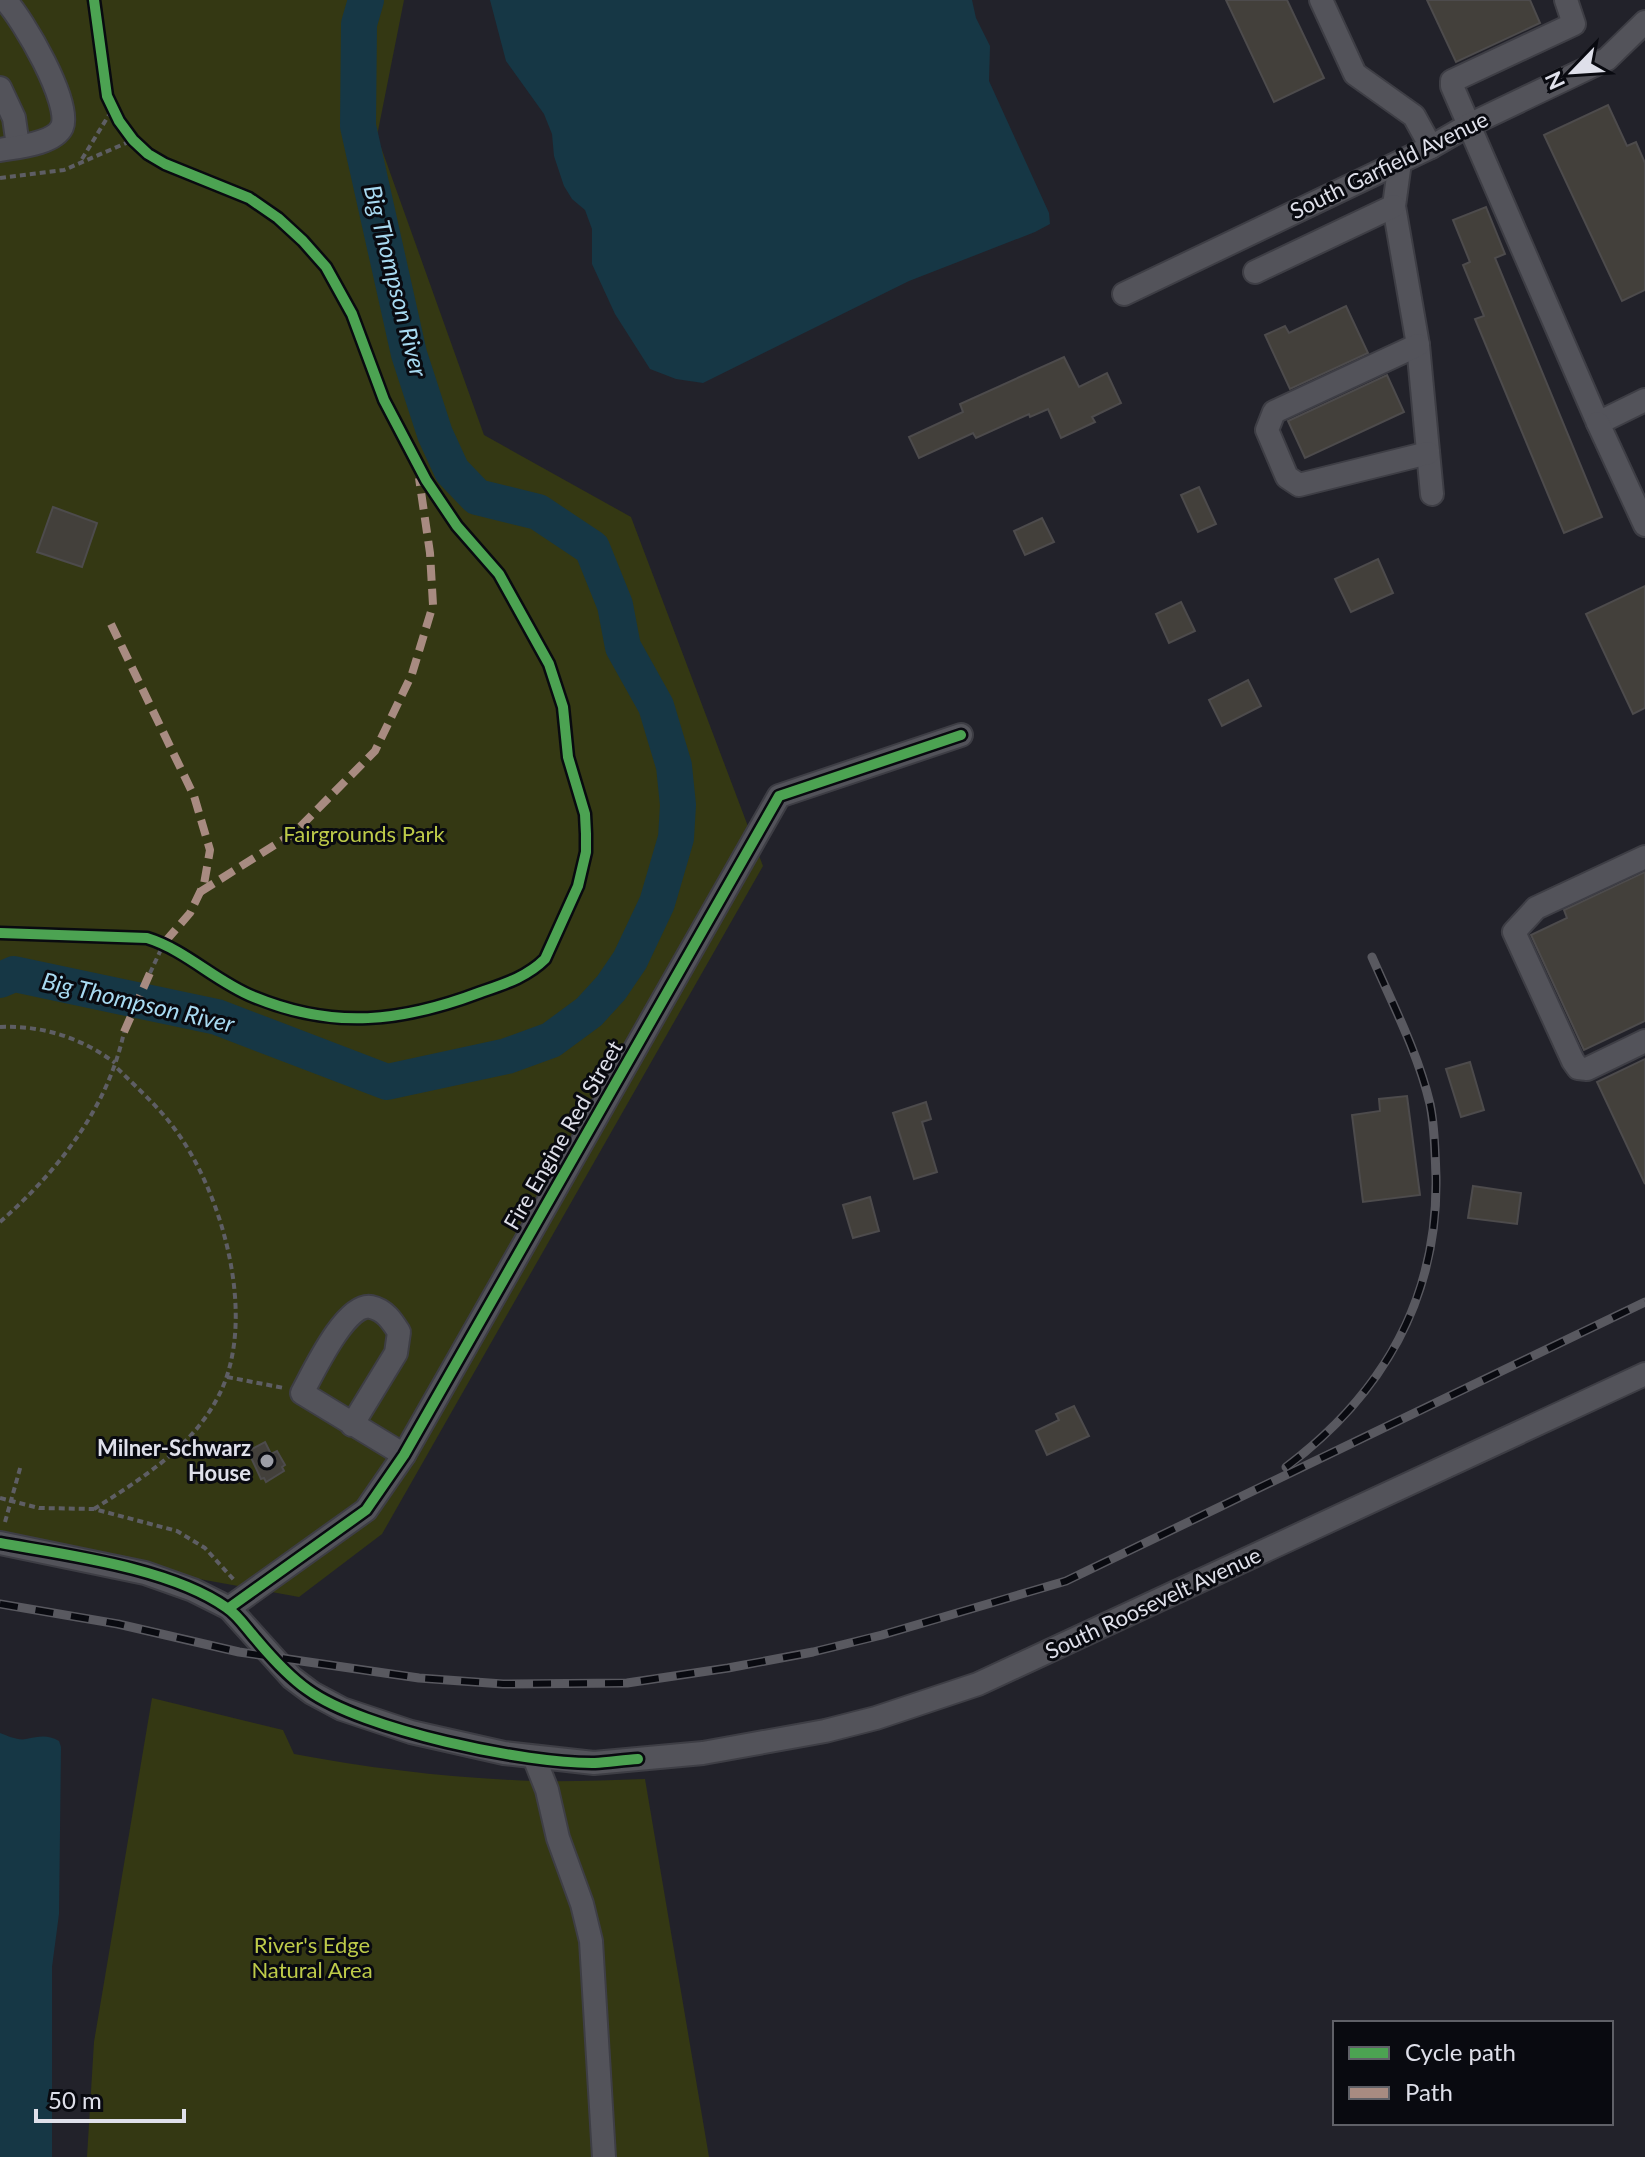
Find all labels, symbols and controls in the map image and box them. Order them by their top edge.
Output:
north arrow [1533,32,1613,112]
text: N [1539,67,1570,94]
street label: South Garfield Avenue [1285,105,1492,224]
water label: Big Thompson River [359,182,434,380]
park label: Fairgrounds Park [283,820,445,847]
water label: Big Thompson River [39,965,238,1038]
street label: Fire Engine Red Street [497,1035,628,1234]
place label: Milner-Schwarz House [97,1434,251,1486]
marker: Milner-Schwarz House [258,1452,276,1470]
street label: South Roosevelt Avenue [1041,1541,1265,1664]
park label: River's Edge Natural Area [251,1931,373,1983]
legend [1333,2021,1613,2125]
text: Cycle path [1405,2037,1516,2066]
scale bar [36,2073,184,2123]
text: Path [1405,2077,1453,2106]
text: 50 m [48,2085,102,2114]

